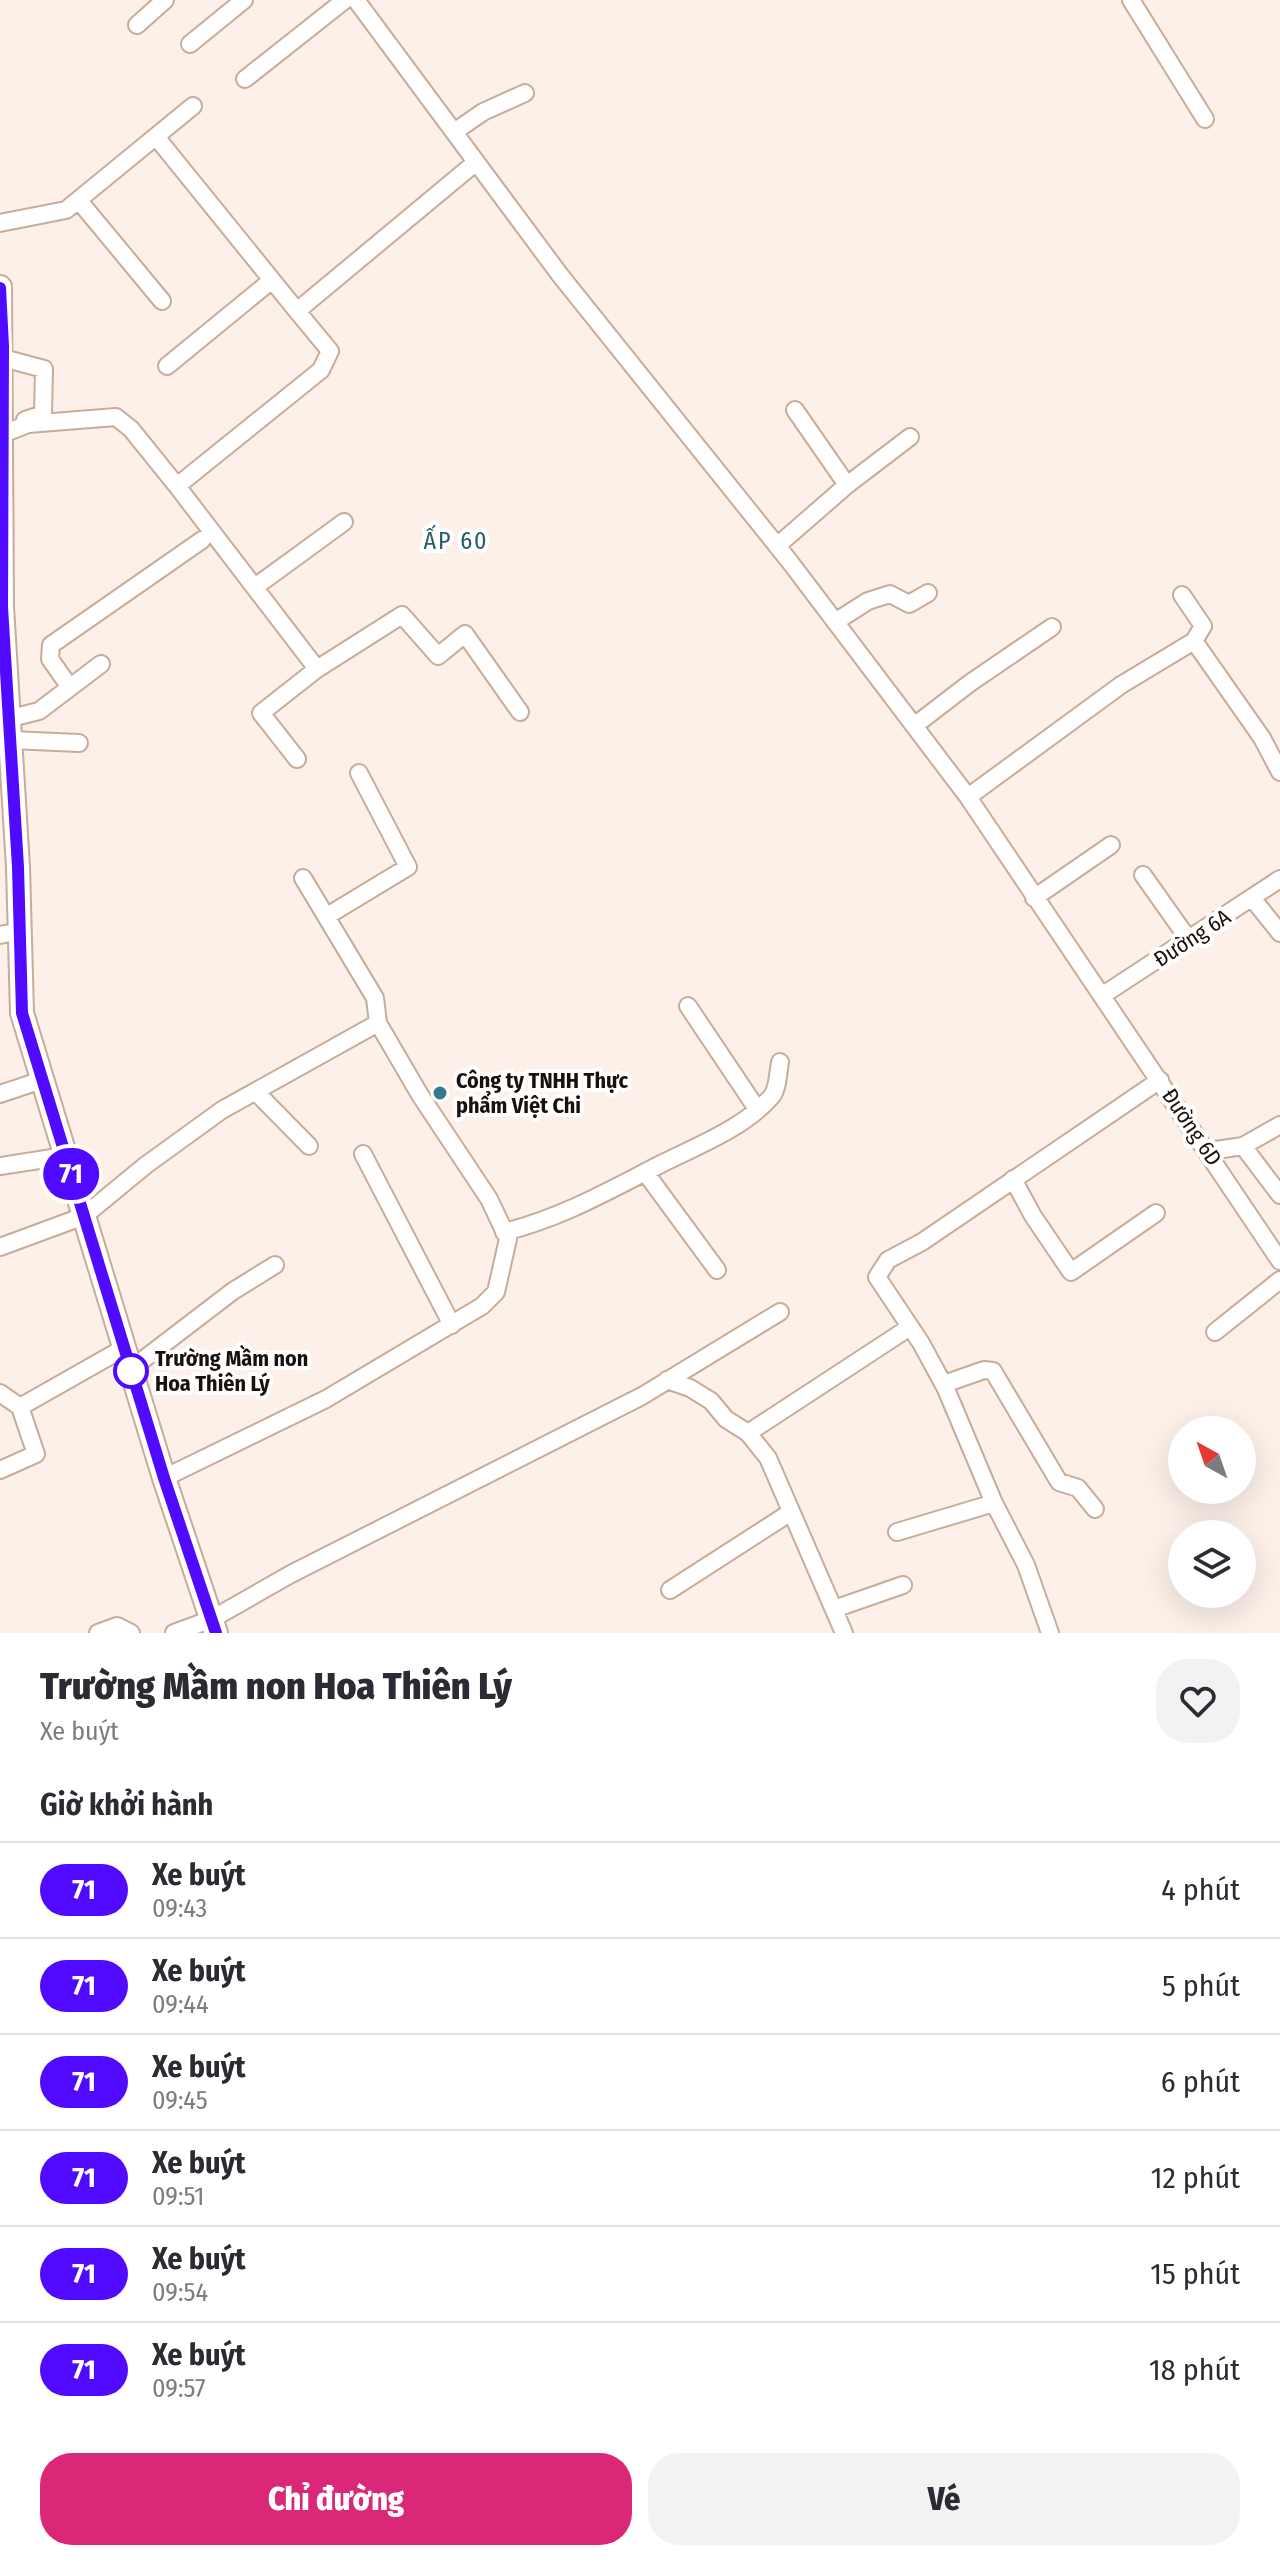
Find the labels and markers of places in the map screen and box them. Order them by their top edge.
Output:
place label: Công ty TNHH Thực phẩm Việt Chi [456,1067,628,1119]
marker: Công ty TNHH Thực phẩm Việt Chi [431,1084,449,1102]
place label: Trường Mầm non Hoa Thiên Lý [155,1344,308,1397]
marker: Trường Mầm non Hoa Thiên Lý [114,1354,148,1388]

